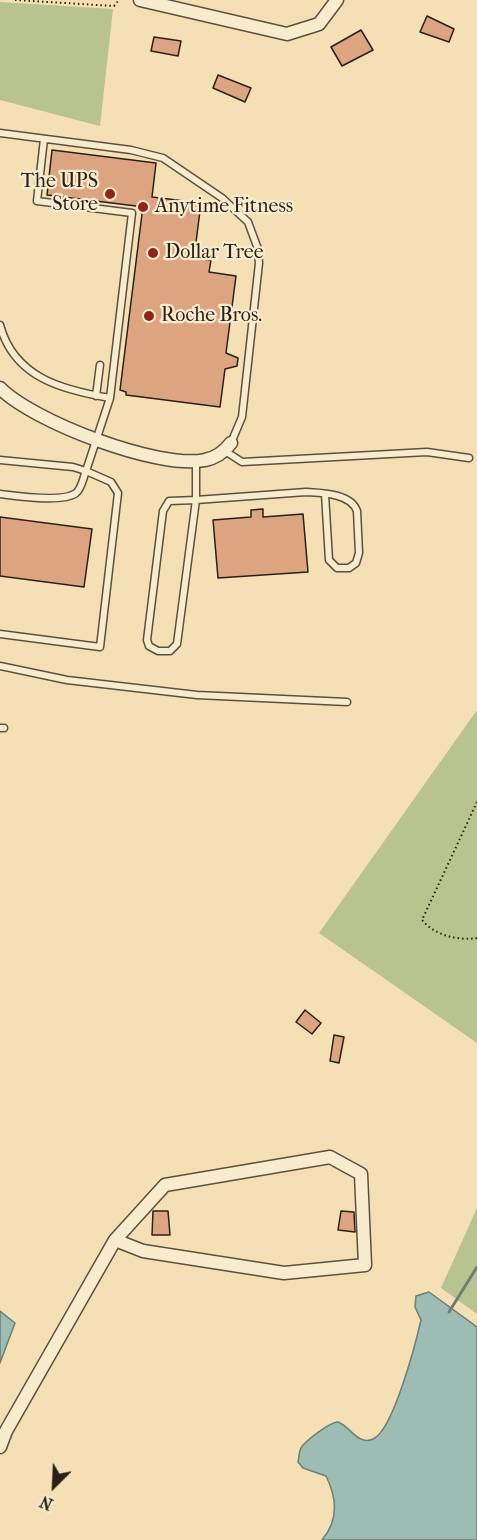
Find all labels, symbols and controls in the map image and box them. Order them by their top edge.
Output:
place label: The UPS Store [21,170,98,217]
marker: The UPS Store [103,187,117,201]
place label: Anytime Fitness [155,195,293,219]
marker: Anytime Fitness [136,200,150,214]
place label: Dollar Tree [165,241,264,265]
marker: Dollar Tree [146,246,160,260]
place label: Roche Bros. [161,304,262,328]
marker: Roche Bros. [142,309,156,323]
north arrow [24,1456,84,1516]
text: N [37,1492,56,1514]

